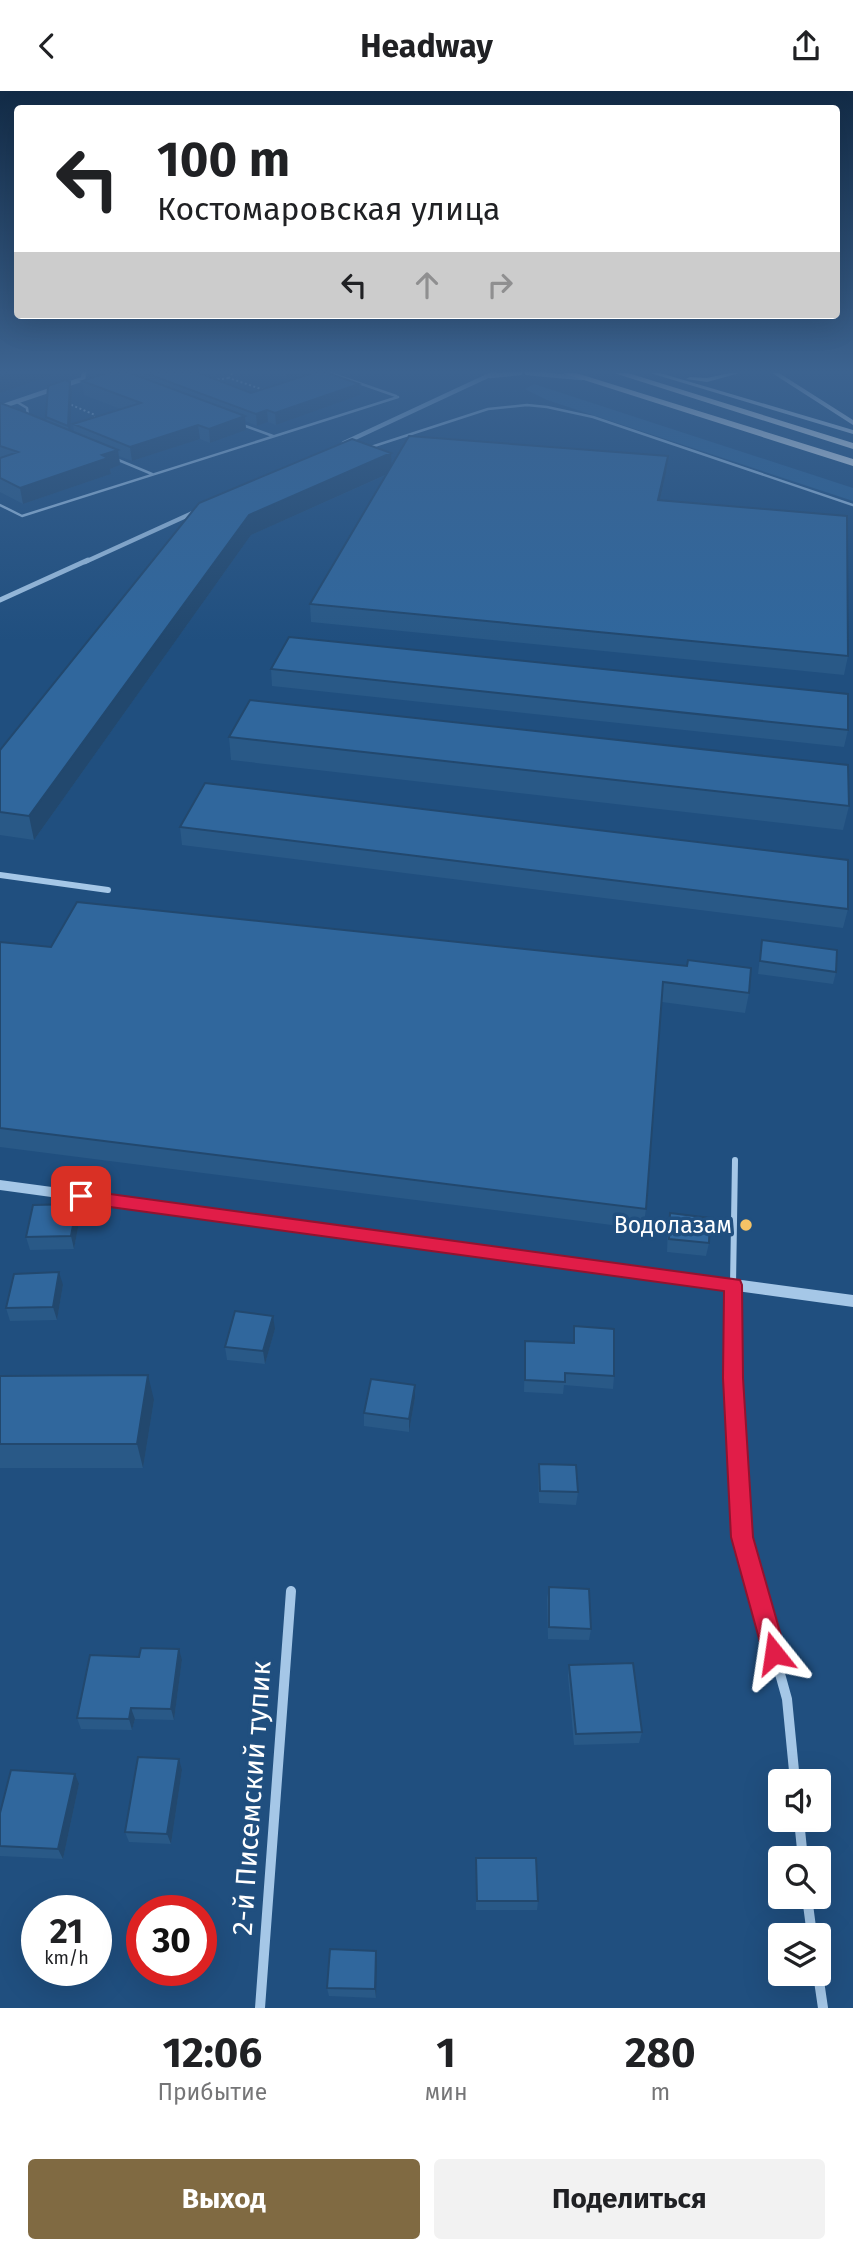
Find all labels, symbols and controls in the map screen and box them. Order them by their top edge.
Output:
icon: back [28,27,66,65]
text: Headway [360,27,493,65]
icon: share [787,27,825,65]
text: 100 m [157,130,290,189]
icon: left [42,133,133,224]
text: Костомаровская улица [157,190,500,228]
icon: left [335,266,373,304]
icon: ahead [408,266,446,304]
icon: right [481,266,519,304]
pin [51,1166,111,1226]
icon: arrive [62,1177,100,1215]
place label: Водолазам [614,1211,732,1239]
marker: Водолазам [738,1217,754,1233]
position arrow [737,1616,811,1690]
street label: 2-й Писемский тупик [225,1659,278,1936]
map controls [768,1769,831,1986]
button: sound [768,1769,831,1832]
button: search [768,1846,831,1909]
speed limit sign: 30 [126,1895,217,1986]
text: 21 [50,1910,83,1952]
button: layers [768,1923,831,1986]
text: km/h [44,1947,89,1969]
text: 12:06 [163,2028,262,2078]
text: 1 [436,2028,456,2078]
text: 280 [625,2028,696,2078]
text: Прибытие [157,2078,267,2106]
text: мин [425,2078,468,2106]
text: m [650,2078,670,2106]
button: Выход [28,2159,420,2239]
button: Поделиться [434,2159,825,2239]

